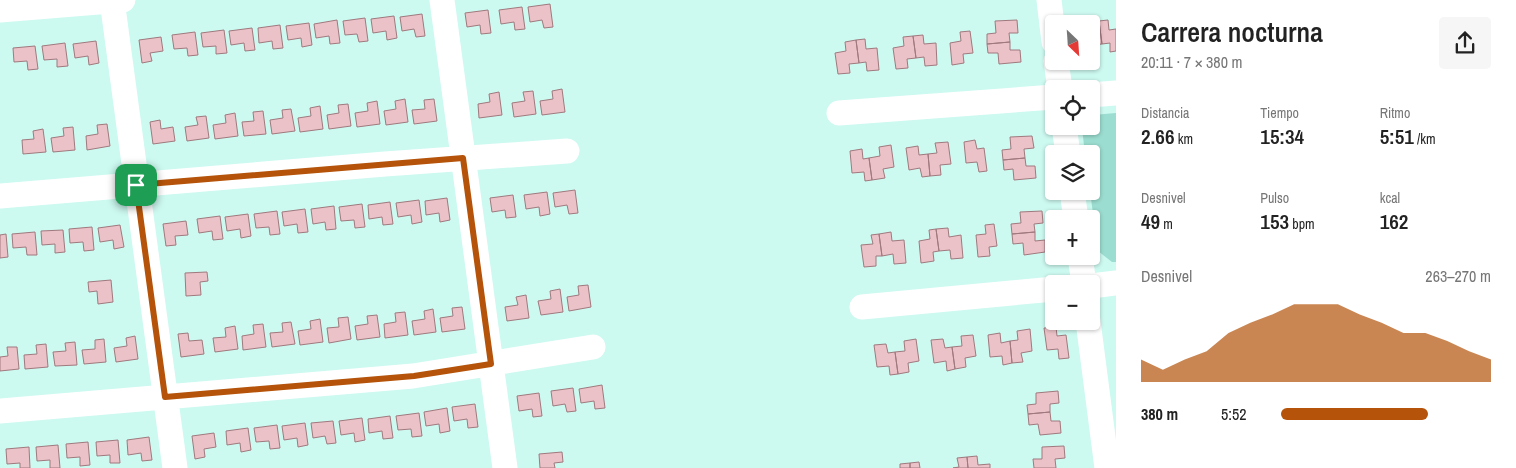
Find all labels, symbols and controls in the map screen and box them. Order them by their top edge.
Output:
text: Carrera nocturna [1141,13,1323,51]
north arrow [1045,15,1100,70]
map controls [1045,15,1100,330]
button: share [1439,17,1491,69]
text: 20:11 · 7 × 380 m [1141,51,1243,73]
button: locate [1045,80,1100,135]
text: Distancia [1141,104,1190,122]
text: Tiempo [1260,104,1299,122]
text: Ritmo [1380,104,1410,122]
text: 2.66 [1141,122,1175,151]
text: 15:34 [1260,122,1304,151]
text: 5:51 [1380,122,1414,151]
text: km [1175,130,1193,148]
text: /km [1414,130,1436,148]
button: layers [1045,145,1100,200]
pin [115,164,157,206]
icon: arrive [122,171,150,199]
text: Desnivel [1141,189,1186,207]
text: Pulso [1260,189,1289,207]
text: kcal [1380,189,1400,207]
text: 49 [1141,207,1160,236]
text: 153 [1260,207,1289,236]
text: 162 [1380,207,1408,236]
button: + [1045,210,1100,265]
text: m [1160,215,1173,233]
text: bpm [1289,215,1315,233]
text: Desnivel [1141,265,1192,287]
text: 263–270 m [1425,265,1491,287]
button: − [1045,275,1100,330]
text: 380 m [1141,403,1178,425]
text: 5:52 [1221,403,1247,425]

